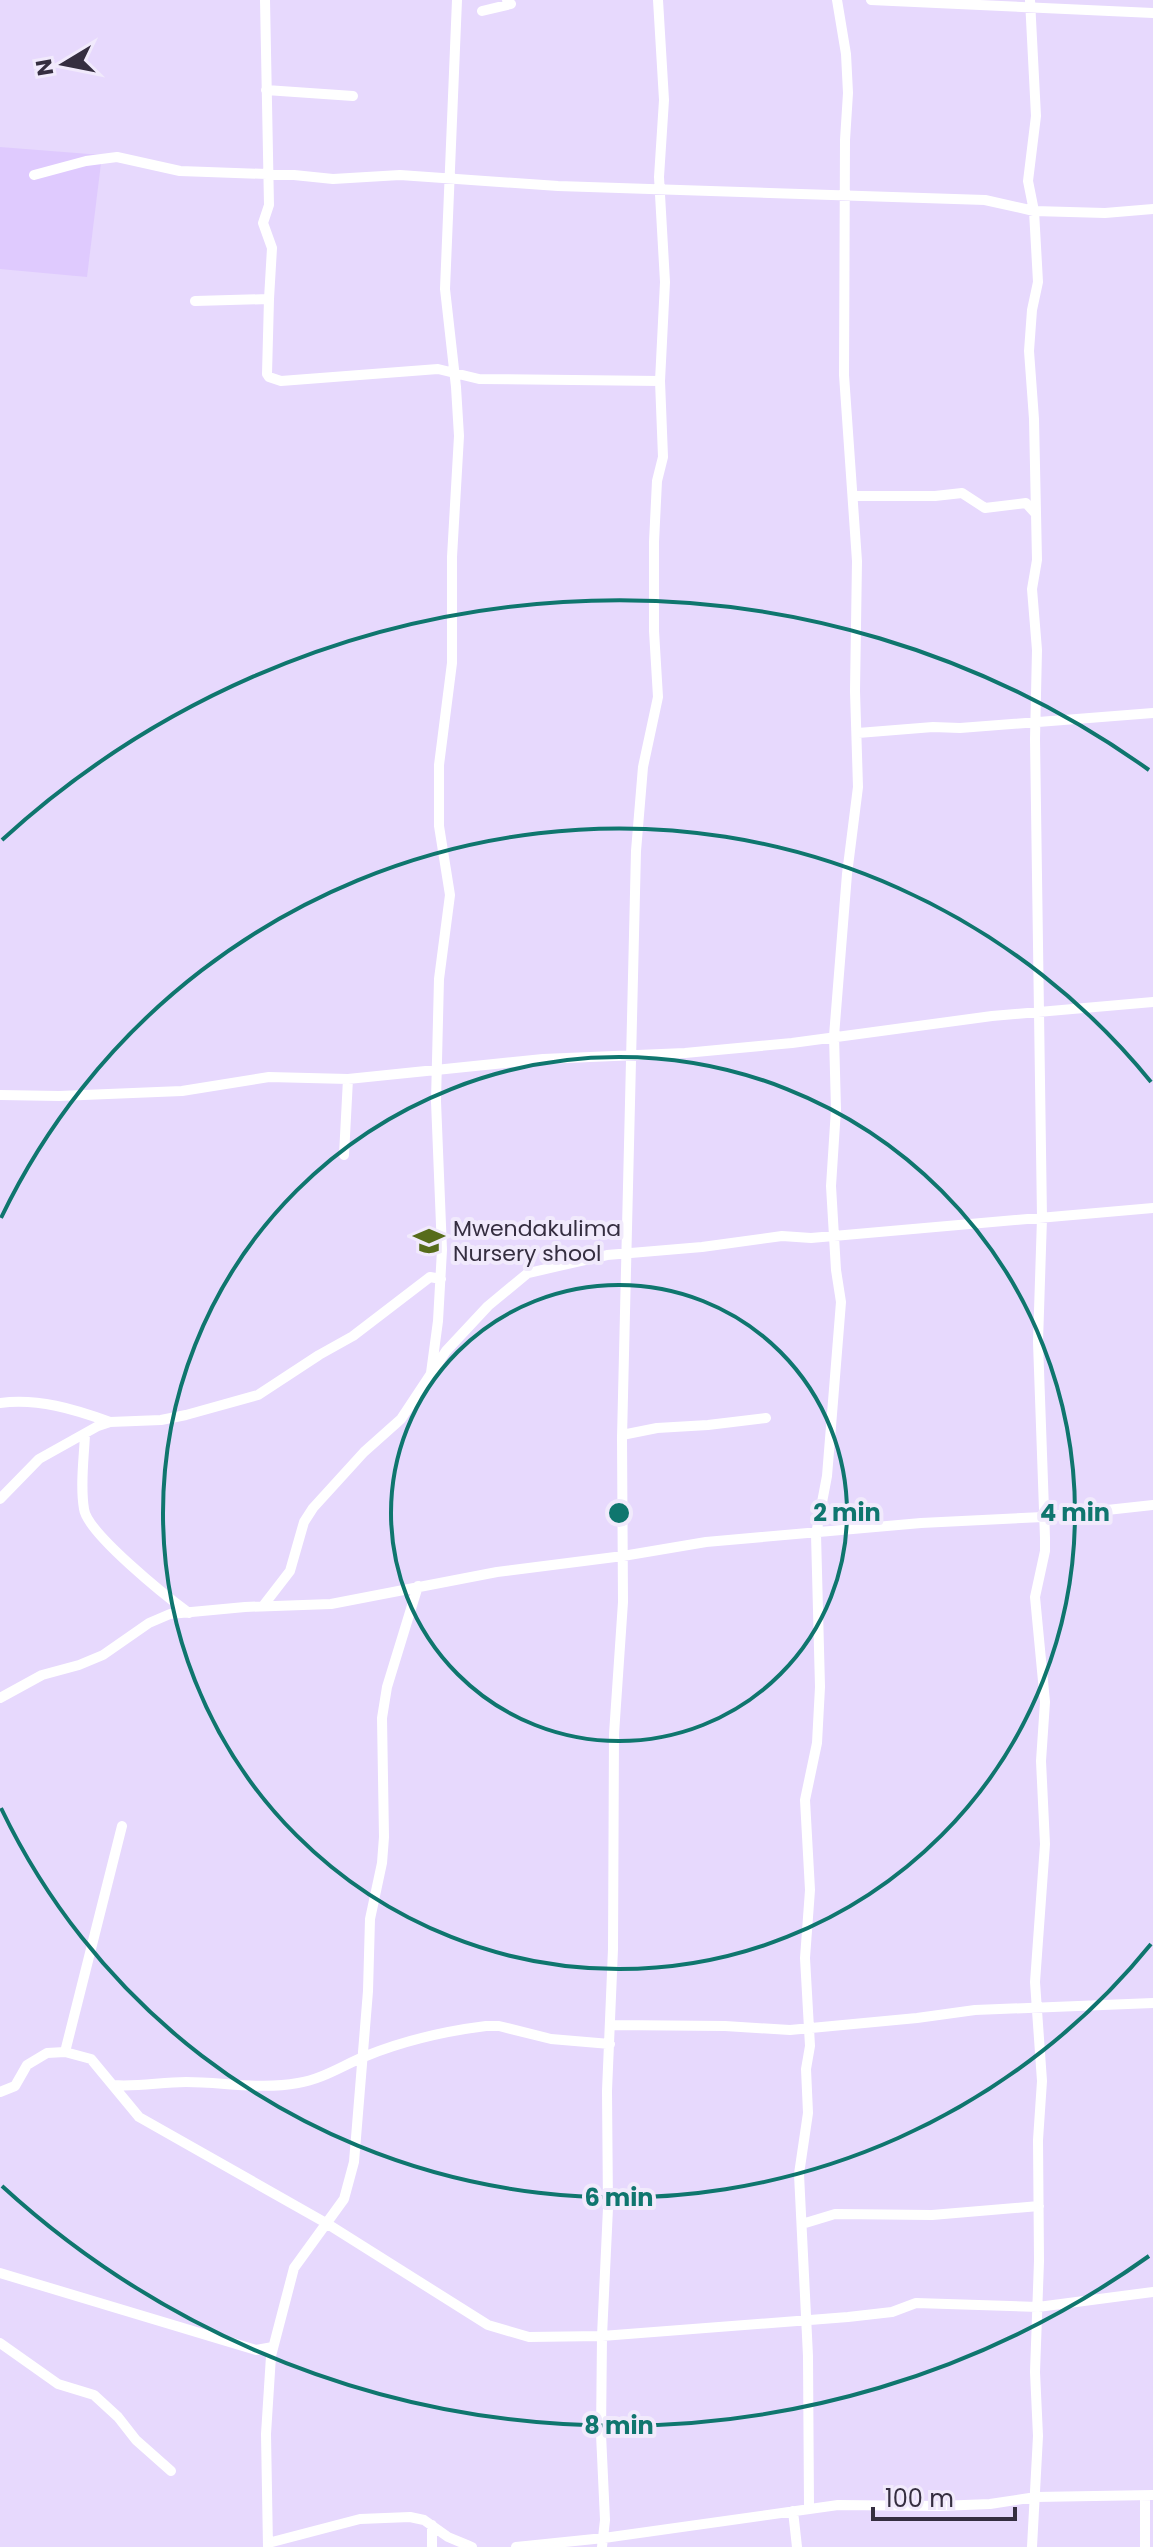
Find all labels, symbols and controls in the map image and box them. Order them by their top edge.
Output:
north arrow [24,24,104,104]
text: N [28,57,61,78]
place label: Mwendakulima Nursery shool [453,1213,621,1269]
school or university icon: Mwendakulima Nursery shool [412,1224,446,1258]
text: 2 min [813,1496,881,1529]
text: 4 min [1040,1496,1110,1529]
centre of rings [605,1499,633,1527]
text: 6 min [584,2181,654,2214]
text: 8 min [584,2409,654,2442]
scale bar [873,2471,1015,2521]
text: 100 m [885,2482,954,2515]

